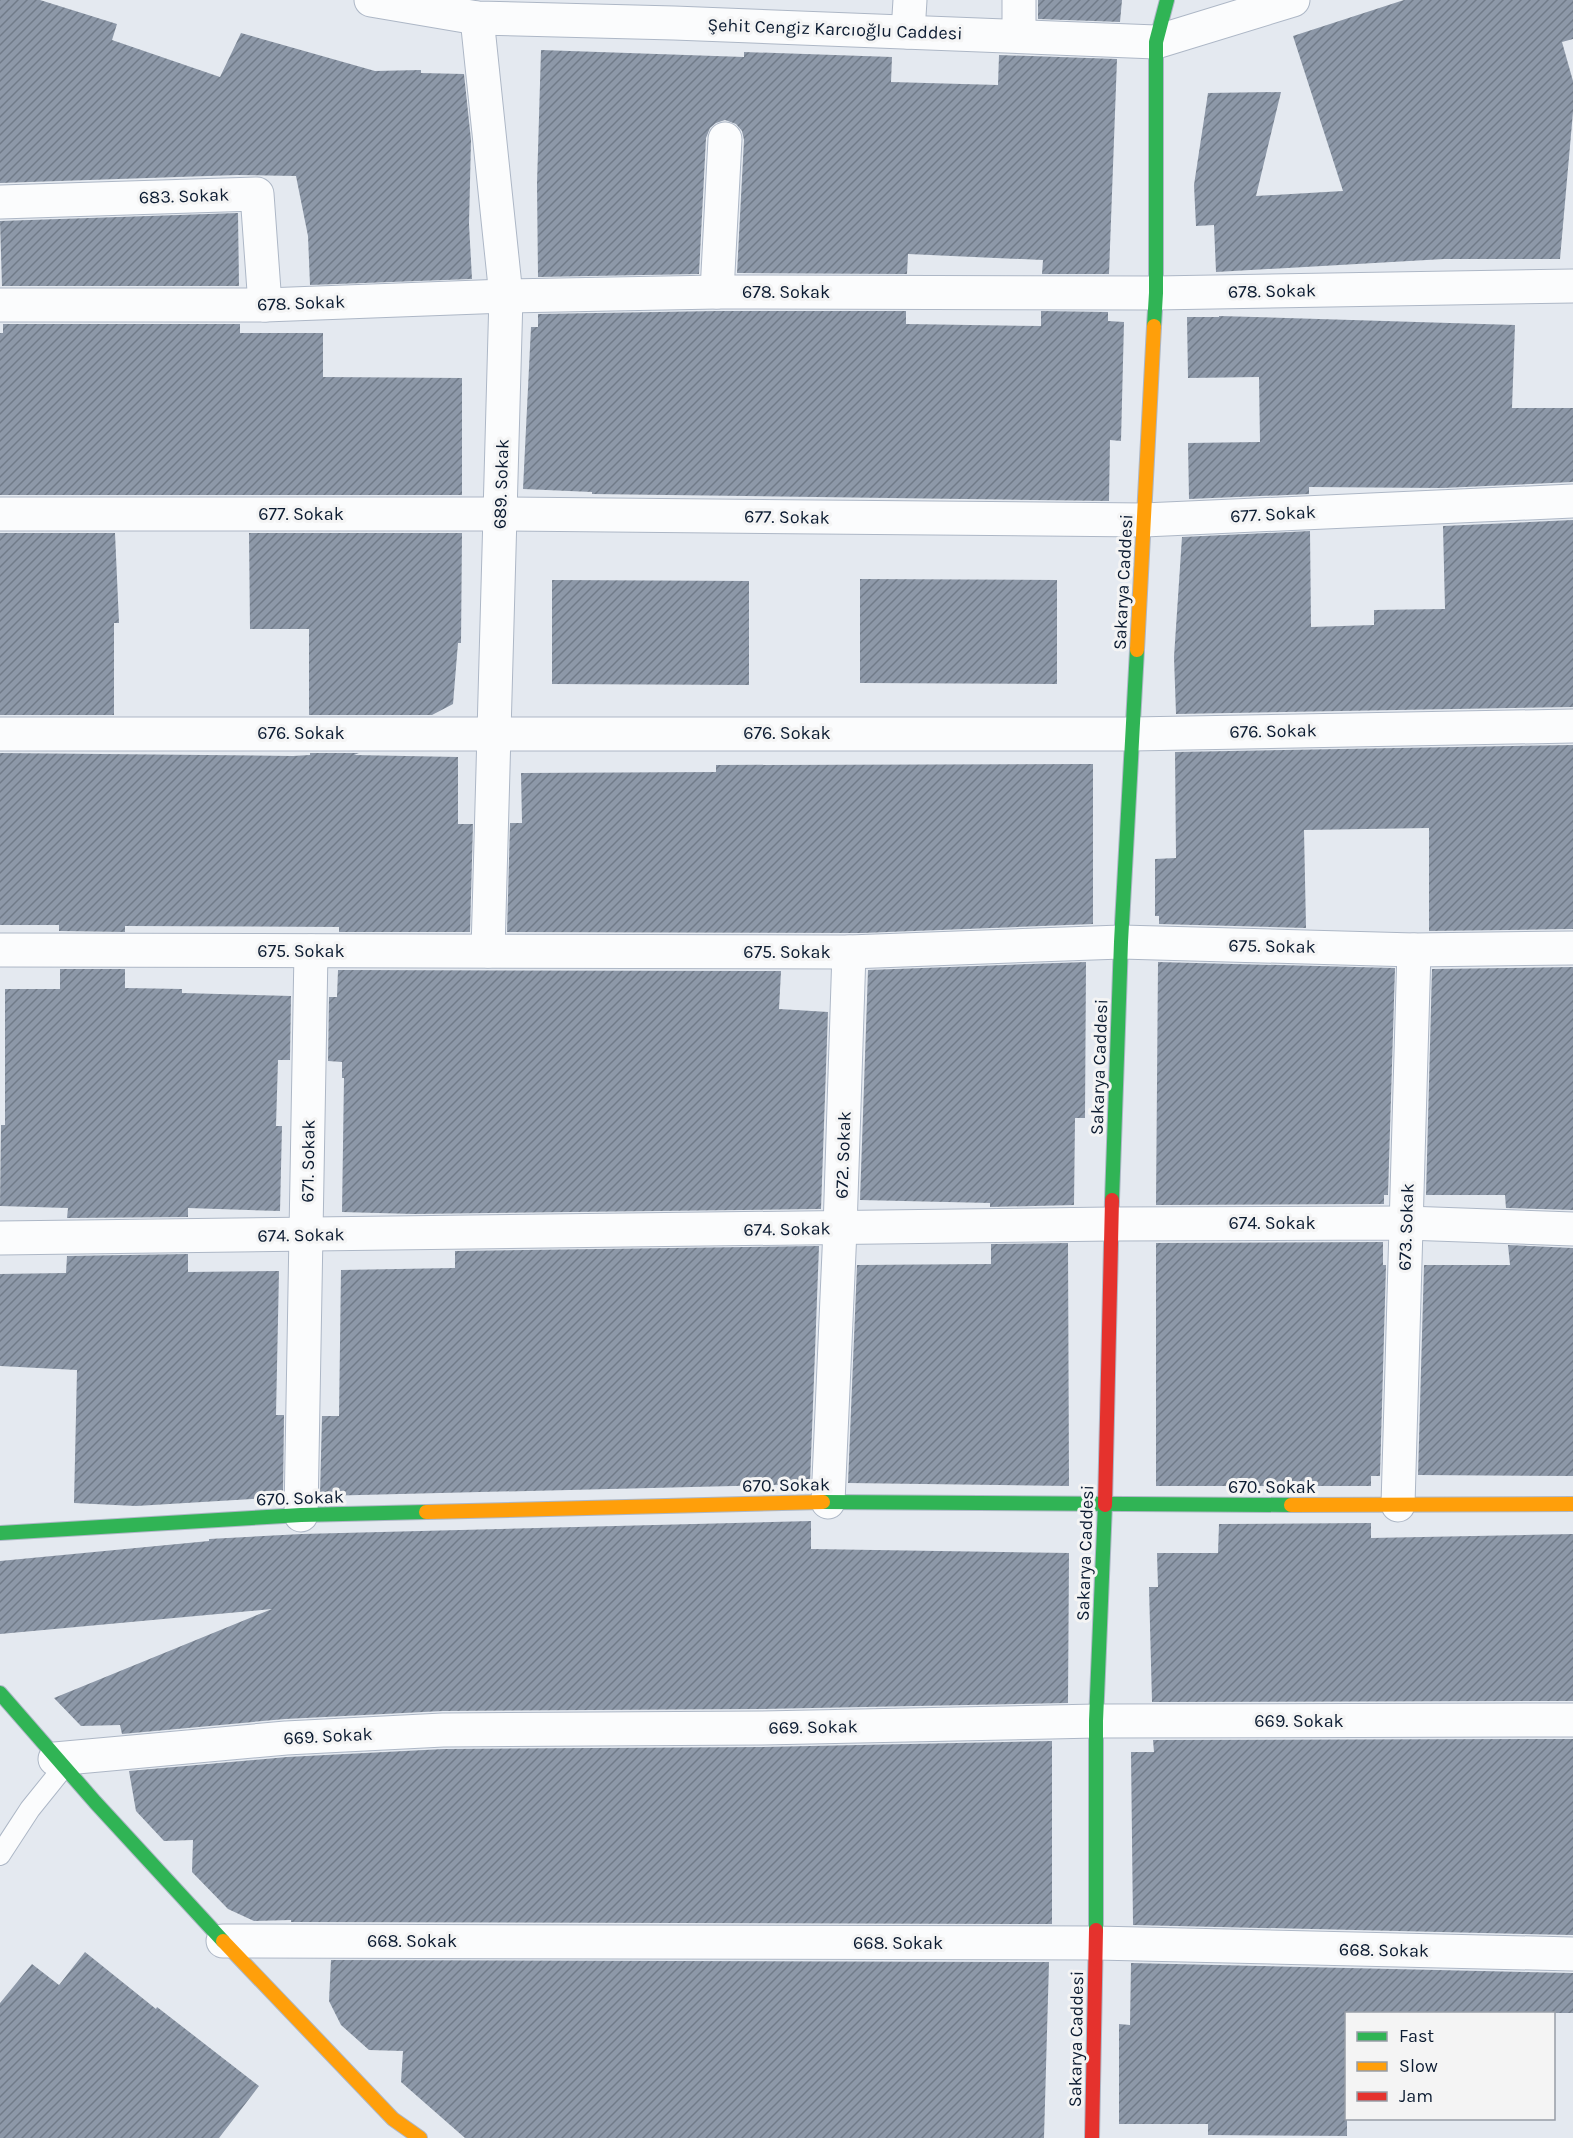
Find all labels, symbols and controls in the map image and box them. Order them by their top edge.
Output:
street label: Şehit Cengiz Karcıoğlu Caddesi [707,14,963,44]
street label: 683. Sokak [138,183,230,209]
street label: 678. Sokak [1228,279,1316,303]
street label: 678. Sokak [742,281,830,303]
street label: 678. Sokak [257,290,345,316]
street label: 689. Sokak [488,439,514,529]
street label: 677. Sokak [1230,501,1316,527]
street label: 677. Sokak [258,503,344,525]
street label: 677. Sokak [744,505,830,529]
street label: Sakarya Caddesi [1108,513,1138,651]
street label: 676. Sokak [1229,719,1317,743]
street label: 676. Sokak [257,722,345,744]
street label: 676. Sokak [743,722,831,744]
street label: 675. Sokak [1228,934,1316,958]
street label: 675. Sokak [257,940,345,962]
street label: 675. Sokak [743,941,831,963]
street label: Sakarya Caddesi [1086,999,1112,1135]
street label: 672. Sokak [830,1111,856,1199]
street label: 671. Sokak [296,1119,320,1203]
street label: 673. Sokak [1393,1183,1419,1271]
street label: 674. Sokak [1228,1212,1316,1234]
street label: 674. Sokak [743,1217,831,1241]
street label: 674. Sokak [257,1223,345,1247]
street label: 670. Sokak [742,1473,830,1497]
street label: 670. Sokak [1228,1476,1316,1498]
street label: 670. Sokak [256,1485,344,1511]
street label: Sakarya Caddesi [1072,1485,1098,1621]
street label: 669. Sokak [1254,1710,1344,1732]
street label: 669. Sokak [768,1715,858,1739]
street label: 669. Sokak [283,1723,373,1749]
street label: 668. Sokak [367,1930,457,1952]
street label: 668. Sokak [853,1932,943,1954]
street label: 668. Sokak [1339,1938,1429,1962]
street label: Sakarya Caddesi [1064,1971,1088,2107]
legend [1345,2012,1555,2120]
text: Fast [1399,2025,1434,2047]
text: Slow [1399,2055,1438,2077]
text: Jam [1399,2085,1433,2107]

